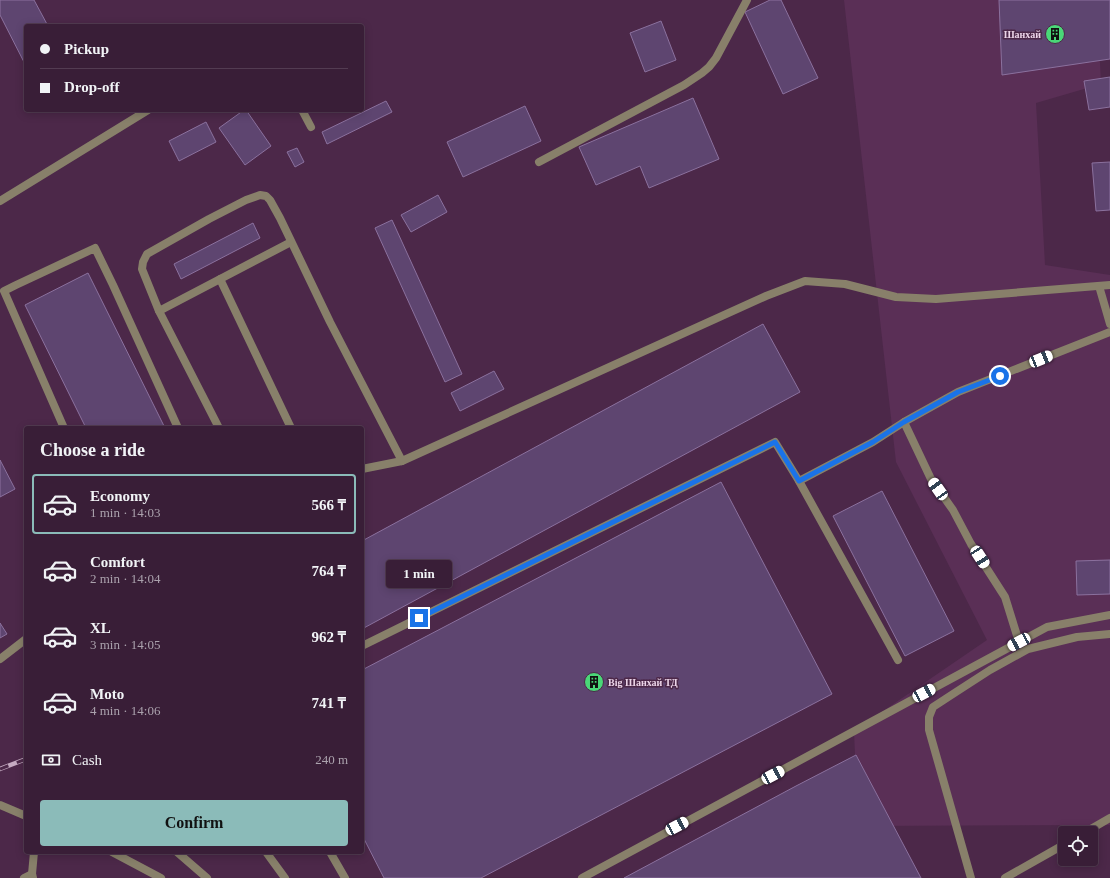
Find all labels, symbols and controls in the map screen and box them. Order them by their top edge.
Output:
building icon: Шанхай [1044,23,1066,45]
place label: Шанхай [1004,29,1041,40]
text: Pickup [64,41,109,57]
text: Drop-off [64,79,120,95]
car [1028,349,1054,369]
route start [991,367,1009,385]
text: Choose a ride [40,440,145,460]
car [926,476,950,502]
icon: car [42,486,78,522]
text: Economy [90,488,150,504]
text: 566 ₸ [312,497,346,513]
text: 1 min · 14:03 [90,505,160,520]
car [968,544,992,570]
icon: car [42,552,78,588]
text: Comfort [90,554,145,570]
callout: 1 min [386,560,452,588]
text: 764 ₸ [312,563,346,579]
text: 1 min [403,566,435,581]
text: 2 min · 14:04 [90,571,160,586]
route end [410,609,428,627]
icon: car [42,618,78,654]
text: XL [90,620,111,636]
text: 962 ₸ [312,629,346,645]
car [1006,631,1032,653]
text: 3 min · 14:05 [90,637,160,652]
building icon: Big Шанхай ТД [583,671,605,693]
place label: Big Шанхай ТД [608,677,678,688]
car [911,682,937,704]
icon: car [42,684,78,720]
text: Moto [90,686,124,702]
text: 741 ₸ [312,695,346,711]
text: 4 min · 14:06 [90,703,160,718]
icon: cash [40,749,62,771]
text: Cash [72,752,102,768]
text: 240 m [315,752,348,767]
car [760,764,786,786]
button: Confirm [40,800,348,846]
car [664,815,690,837]
map controls [1058,826,1098,866]
button: locate [1058,826,1098,866]

